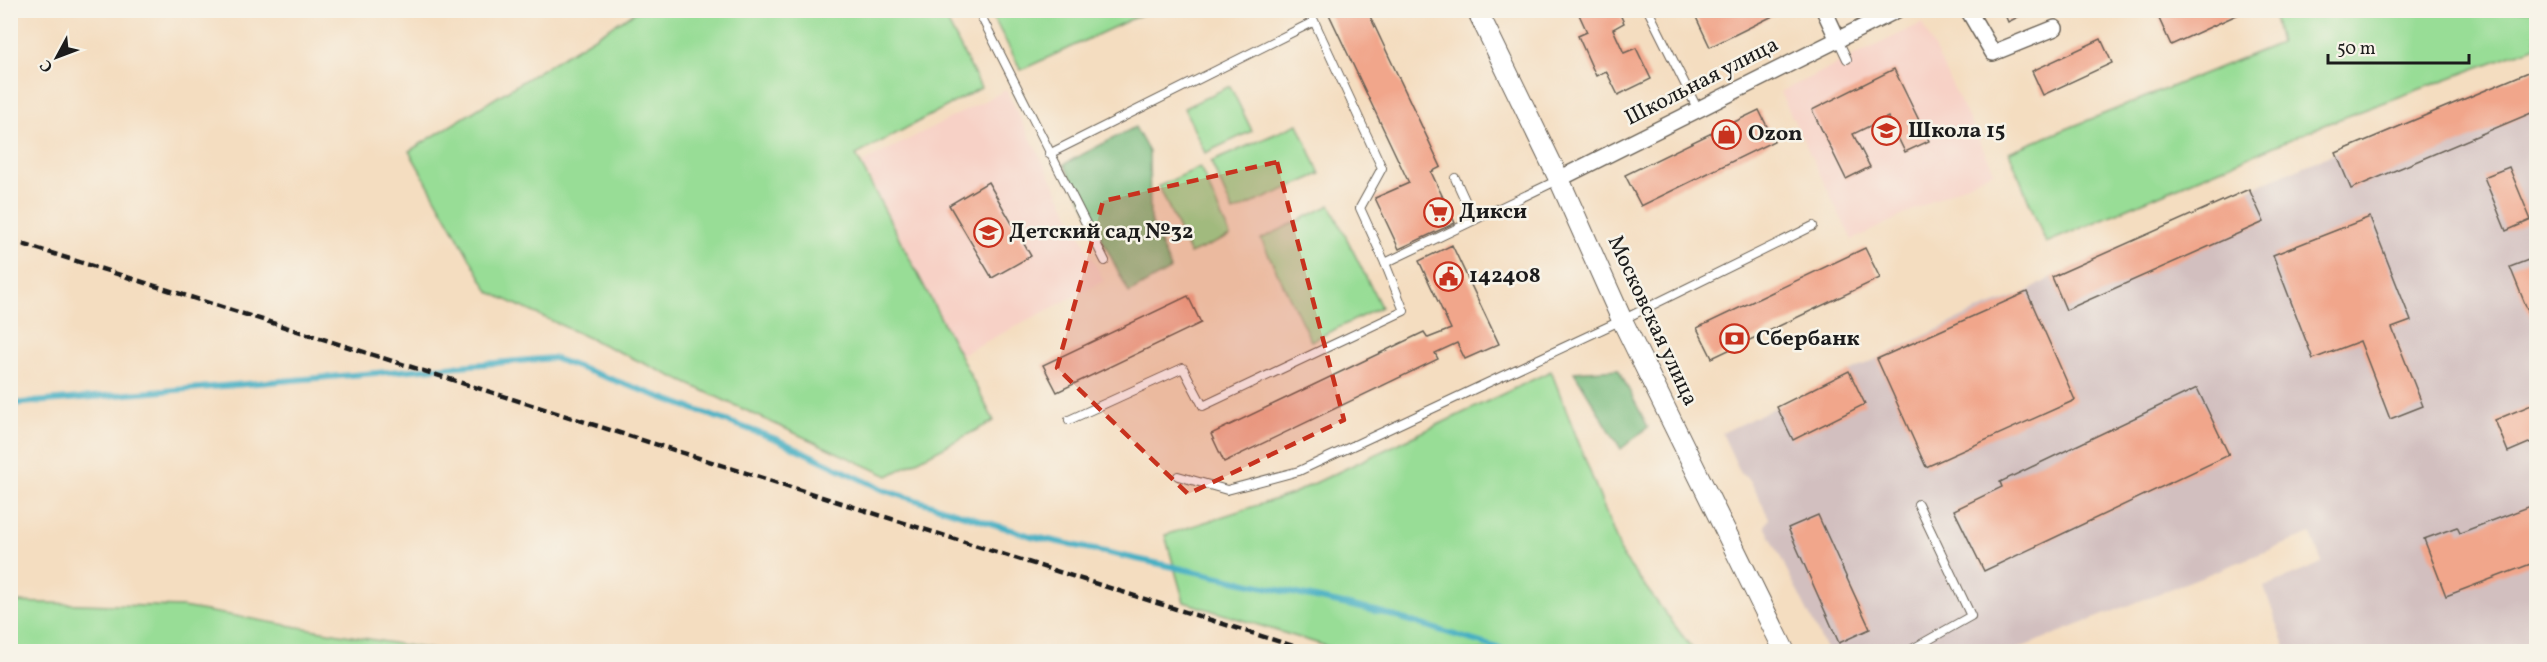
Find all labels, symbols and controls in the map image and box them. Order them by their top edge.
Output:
north arrow [27,27,87,87]
scale bar [2328,27,2469,65]
street label: Школьная улица [1620,30,1784,134]
text: 50 m [2337,37,2376,62]
text: С [36,54,59,77]
school or university icon: Школа 15 [1871,115,1903,147]
place label: Школа 15 [1908,116,2005,147]
shop icon: Ozon [1711,118,1743,150]
place label: Ozon [1748,119,1803,150]
supermarket icon: Дикси [1422,196,1454,228]
place label: Дикси [1459,197,1527,228]
school or university icon: Детский сад №32 [972,216,1004,248]
place label: Детский сад №32 [1009,217,1194,248]
street label: Московская улица [1599,231,1705,411]
public building icon: 142408 [1432,260,1464,292]
place label: 142408 [1469,261,1541,292]
bank icon: Сбербанк [1719,323,1751,355]
place label: Сбербанк [1756,324,1860,355]

